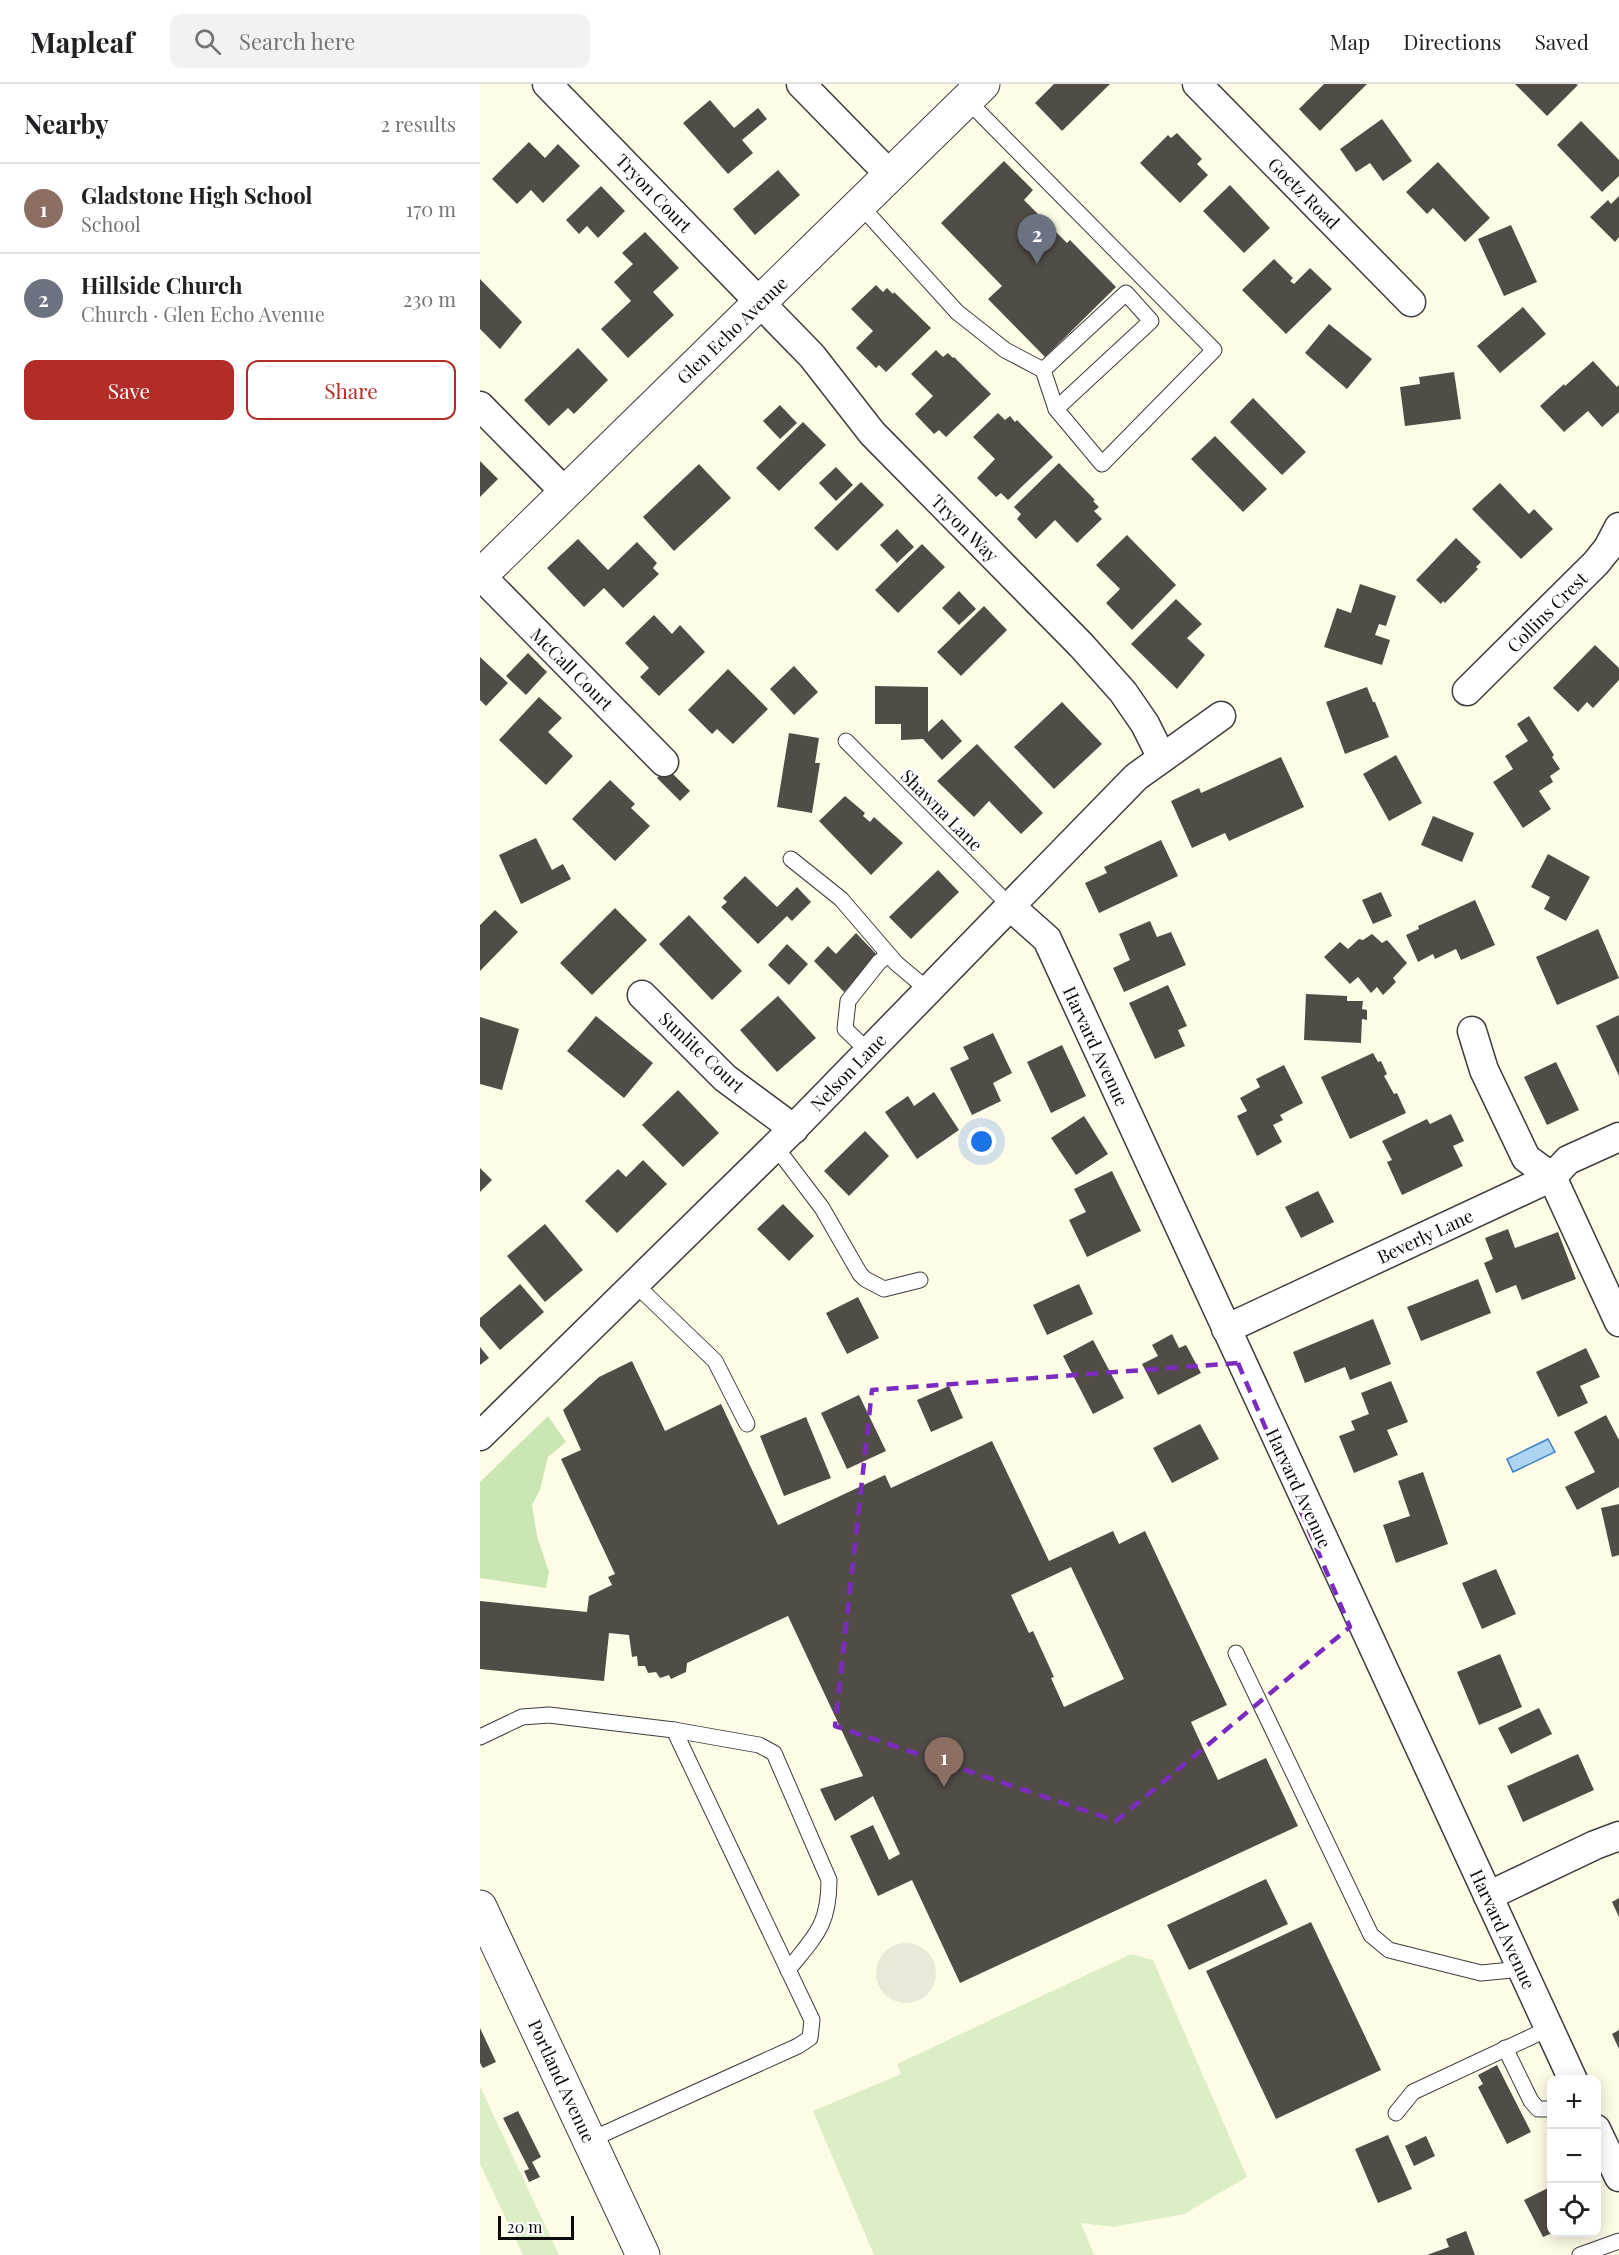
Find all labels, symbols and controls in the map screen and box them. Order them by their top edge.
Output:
search box [170,14,590,68]
text: Mapleaf [30,23,134,60]
icon: search [191,25,224,58]
text: Search here [239,26,355,56]
text: Map [1329,27,1370,55]
text: Directions [1403,27,1501,55]
text: Saved [1534,27,1589,55]
text: Nearby [24,106,109,141]
text: 2 results [381,110,456,137]
street label: Tryon Court [611,149,698,238]
street label: Goetz Road [1263,152,1345,234]
text: Gladstone High School [81,180,312,210]
text: 1 [40,195,47,222]
text: 170 m [406,195,456,222]
text: School [81,210,141,237]
pin: 2 [1018,214,1056,264]
text: Hillside Church [81,270,242,300]
street label: Glen Echo Avenue [671,271,793,389]
text: 2 [38,285,49,312]
text: 230 m [403,285,456,312]
text: Church · Glen Echo Avenue [81,300,325,327]
button: Save [24,360,234,420]
button: Share [246,360,456,420]
street label: Tryon Way [926,489,1004,567]
street label: Collins Crest [1502,566,1593,657]
street label: McCall Court [526,623,619,716]
street label: Shawna Lane [896,764,988,856]
street label: Harvard Avenue [1058,982,1134,1110]
street label: Sunlite Court [654,1006,750,1098]
street label: Nelson Lane [805,1028,891,1116]
your location [967,1127,996,1156]
street label: Beverly Lane [1373,1203,1477,1269]
street label: Harvard Avenue [1261,1424,1337,1552]
pin: 1 [924,1738,964,1787]
street label: Harvard Avenue [1465,1865,1541,1993]
street label: Portland Avenue [523,2016,601,2146]
map controls [1547,2075,1601,2237]
button: + [1547,2075,1601,2129]
button: − [1547,2129,1601,2183]
button: locate [1547,2183,1601,2237]
scale bar [498,2213,574,2240]
text: 20 m [507,2216,542,2237]

